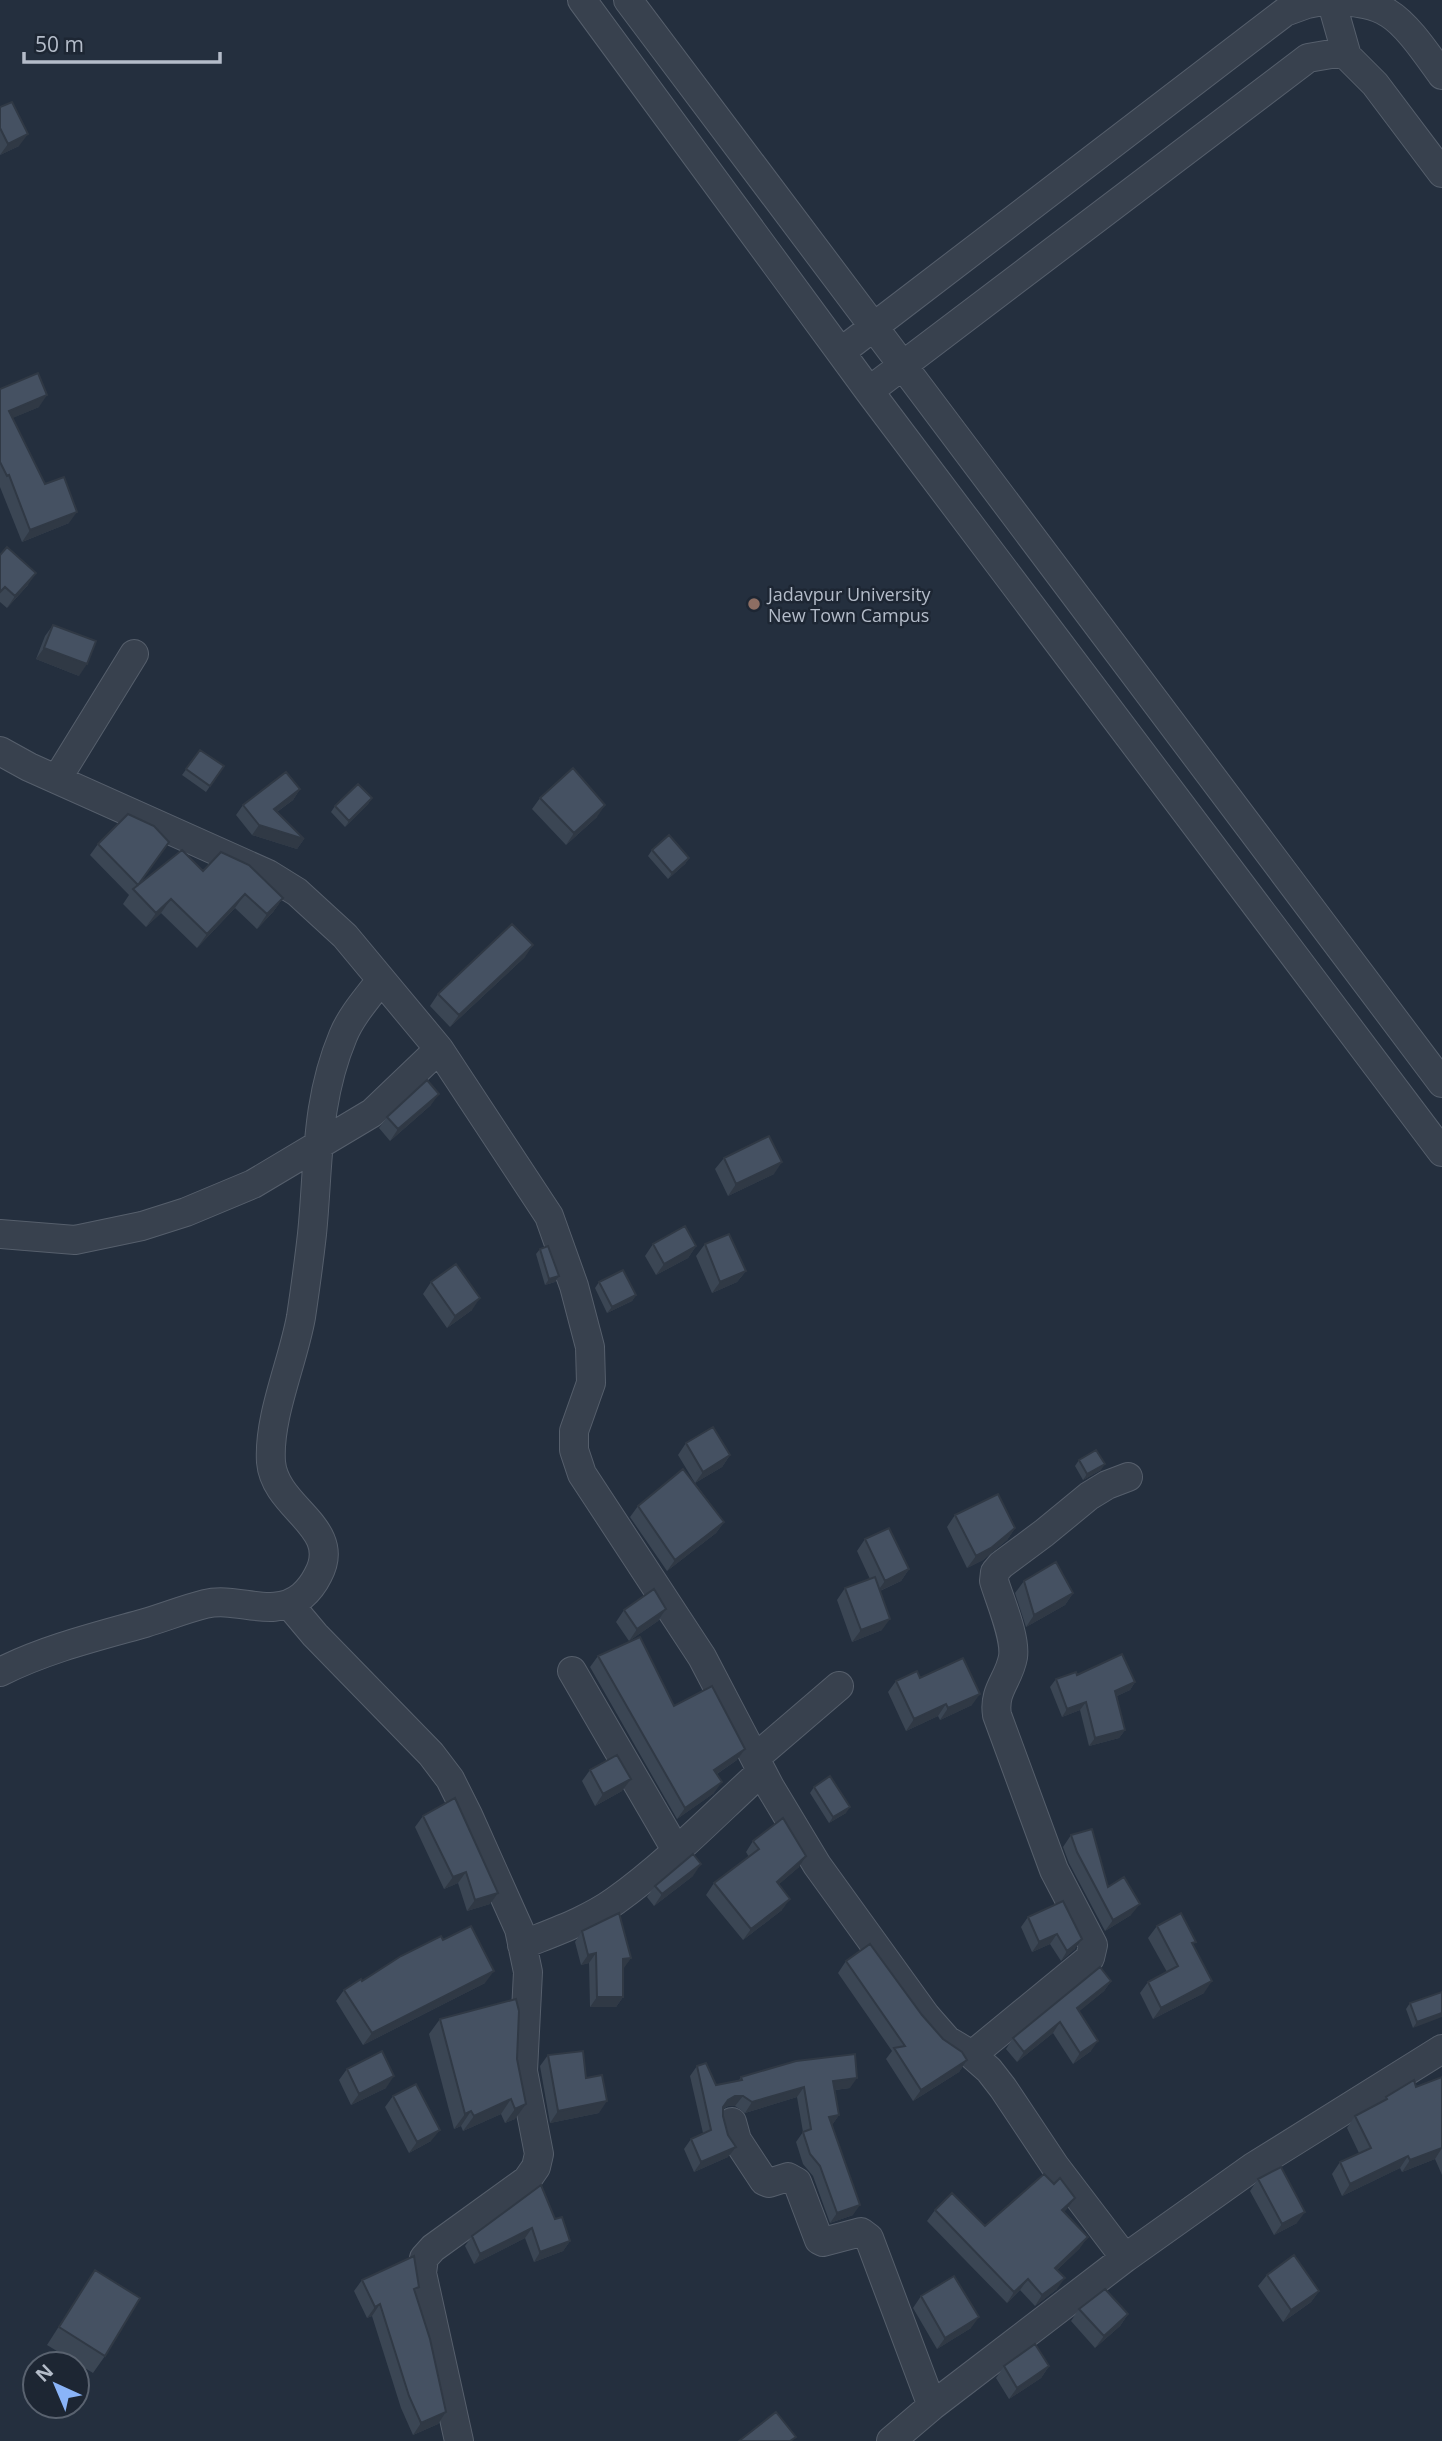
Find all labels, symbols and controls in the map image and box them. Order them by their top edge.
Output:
scale bar [24,21,220,65]
text: 50 m [35,30,84,58]
place label: Jadavpur University New Town Campus [766,582,932,627]
marker: Jadavpur University New Town Campus [746,596,762,612]
north arrow [21,2350,91,2420]
text: N [30,2358,59,2387]

